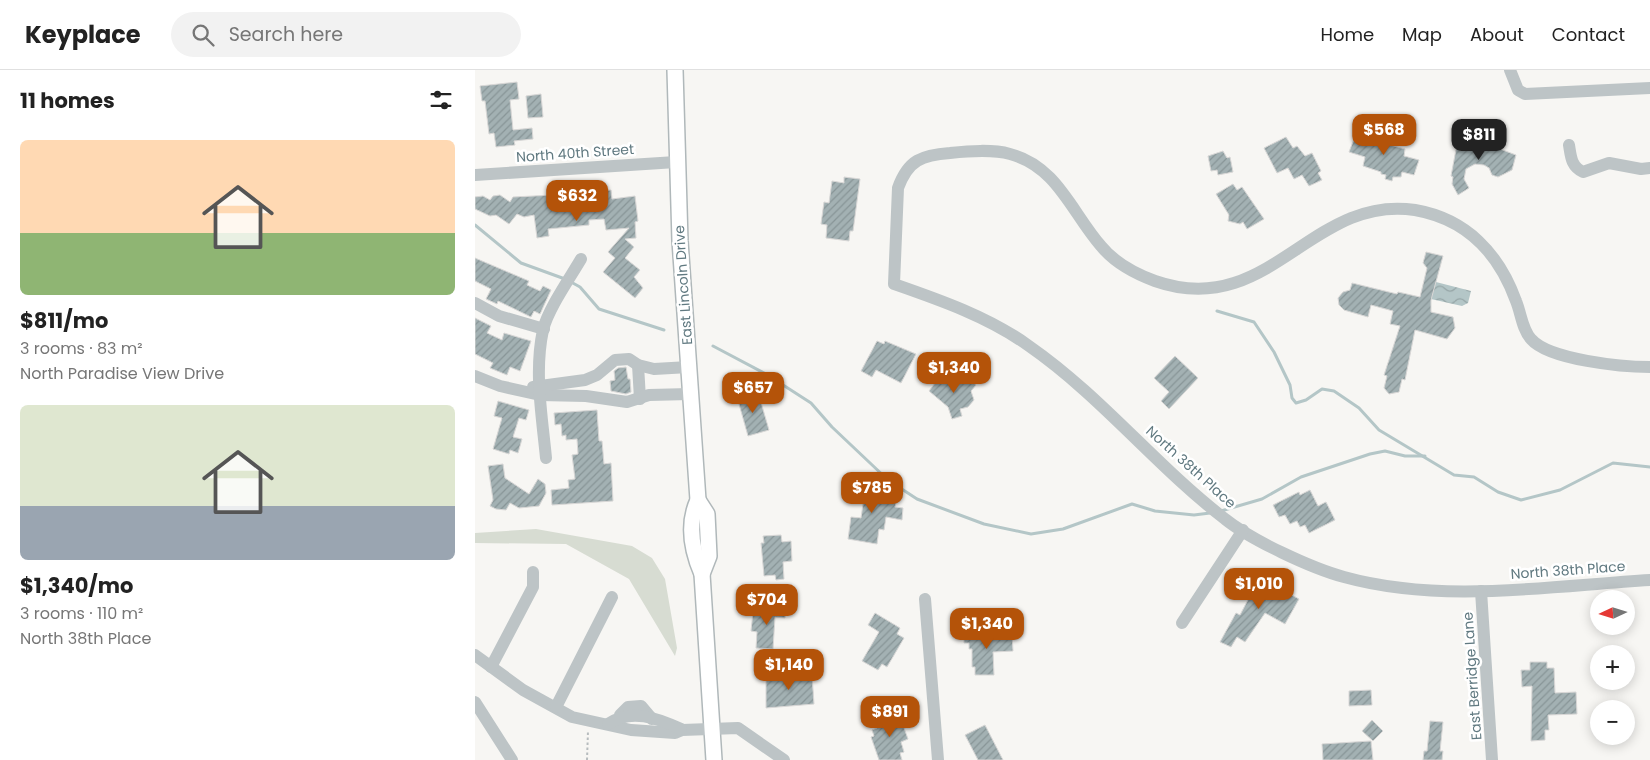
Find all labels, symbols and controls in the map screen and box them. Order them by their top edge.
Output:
search box [171,12,521,57]
text: Keyplace [25,18,141,51]
icon: search [189,21,217,49]
text: Search here [229,21,343,48]
text: Home [1320,22,1374,47]
text: Map [1402,22,1442,47]
text: About [1470,22,1524,47]
text: Contact [1552,22,1625,47]
text: 11 homes [20,86,115,115]
icon: filters [427,86,455,114]
pin: $568 [1354,114,1414,156]
text: $568 [1363,118,1405,141]
pin: $811 [1449,118,1509,161]
text: $811 [1463,123,1495,146]
street label: North 40th Street [515,139,635,167]
icon: home [193,172,283,262]
pin: $632 [547,180,607,222]
text: $632 [557,184,597,207]
street label: East Lincoln Drive [669,224,697,346]
text: $811/mo [20,306,108,335]
text: 3 rooms · 83 m² [20,337,142,360]
pin: $1,340 [913,352,995,394]
text: $1,340 [928,356,980,379]
text: North Paradise View Drive [20,362,224,385]
pin: $657 [723,372,783,414]
text: $657 [733,376,773,399]
street label: North 38th Place [1142,421,1241,513]
icon: home [193,437,283,527]
pin: $785 [842,472,902,514]
text: $785 [852,476,892,499]
street label: North 38th Place [1510,556,1626,584]
pin: $1,010 [1218,568,1300,610]
text: $1,340/mo [20,571,133,600]
text: $1,010 [1235,572,1283,595]
pin: $704 [737,584,797,626]
text: $704 [747,588,787,611]
north arrow [1590,590,1635,635]
map controls [1590,590,1635,745]
text: 3 rooms · 110 m² [20,602,143,625]
pin: $1,340 [946,608,1028,650]
street label: East Berridge Lane [1458,611,1486,741]
text: $1,340 [961,612,1013,635]
text: North 38th Place [20,627,151,650]
button: + [1590,645,1635,690]
pin: $1,140 [748,648,830,691]
text: $1,140 [765,653,813,676]
pin: $891 [860,696,920,738]
text: $891 [872,700,908,723]
button: − [1590,700,1635,745]

